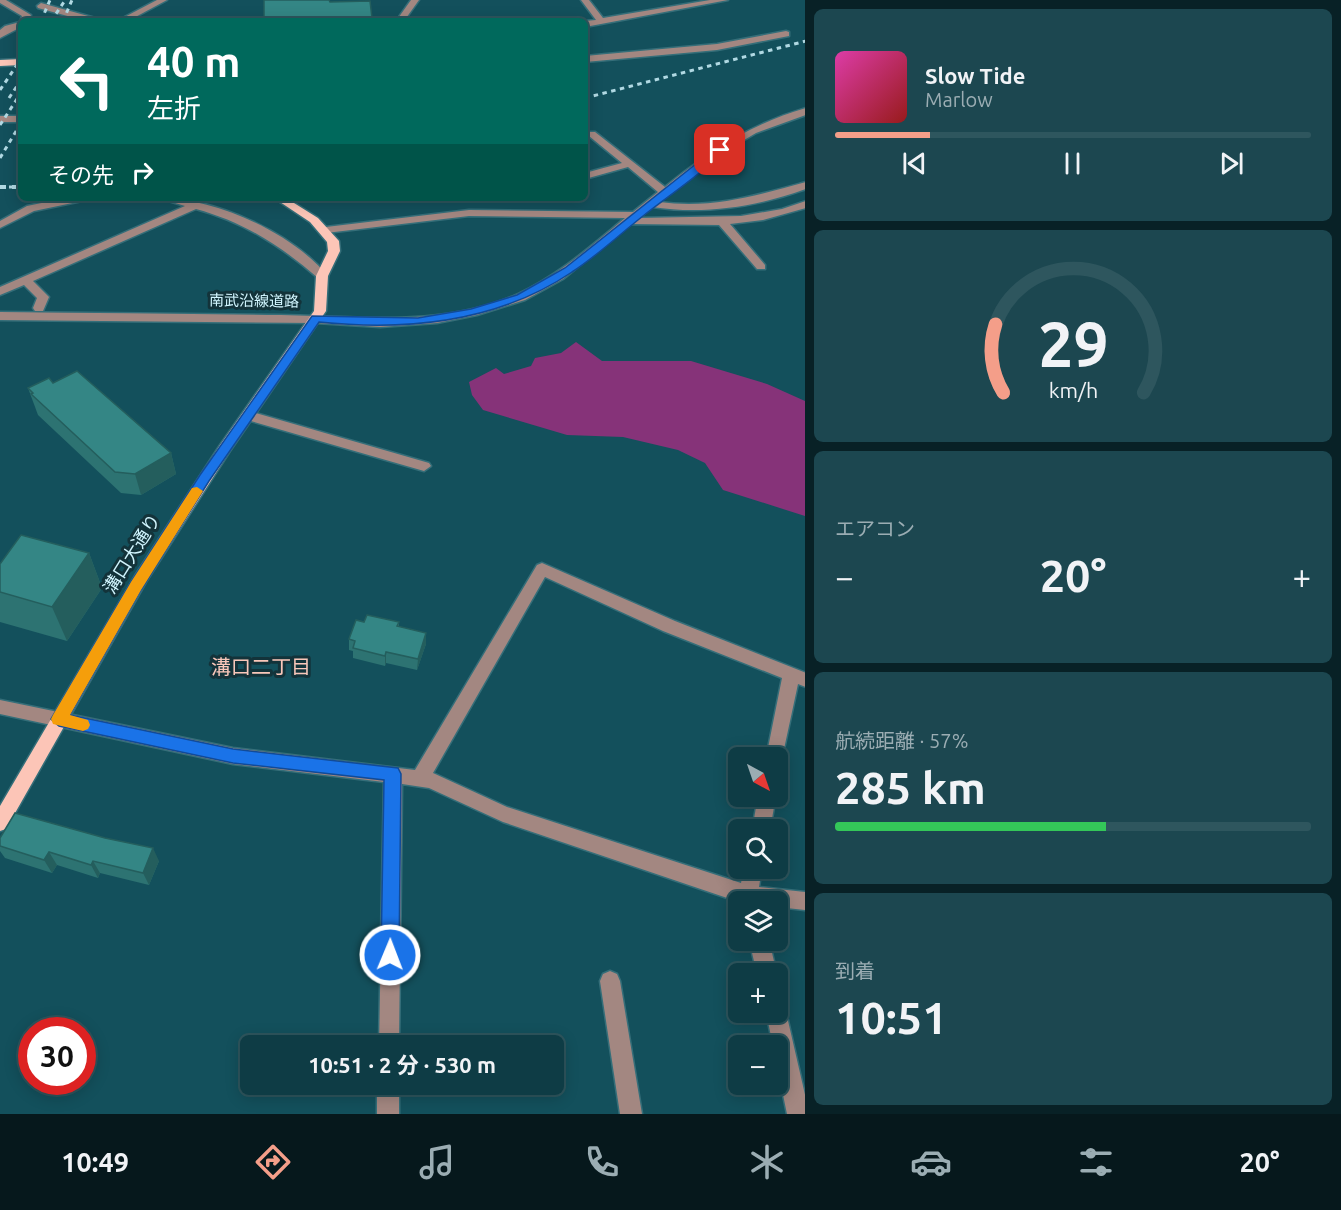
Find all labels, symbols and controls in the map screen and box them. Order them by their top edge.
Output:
text: 40 m [147,38,241,85]
icon: left [48,42,126,120]
text: Slow Tide [925,63,1025,88]
text: Marlow [925,88,993,111]
text: 左折 [147,93,201,123]
pin [694,124,745,175]
icon: arrive [703,133,736,166]
icon: previous [898,147,931,180]
icon: pause [1056,147,1089,180]
icon: next [1215,147,1248,180]
icon: right [126,156,159,189]
text: その先 [48,162,114,187]
street label: 南武沿線道路 [209,291,299,310]
text: 29 [1038,309,1108,379]
text: km/h [1048,378,1098,402]
street label: 溝口大通り [99,510,163,597]
text: エアコン [835,517,915,540]
text: 20° [1040,550,1106,601]
text: − [835,558,854,595]
text: + [1292,558,1311,595]
district label: 溝口二丁目 [211,655,311,678]
text: 航続距離 · 57% [835,729,968,752]
north arrow [728,747,788,807]
map controls [728,747,788,1095]
text: 285 km [835,762,986,813]
button: search [728,819,788,879]
button: layers [728,891,788,951]
position arrow [358,923,422,987]
text: 到着 [835,959,875,982]
button: + [728,963,788,1023]
text: 10:51 [835,992,948,1043]
speed limit sign: 30 [18,1017,96,1095]
button: − [728,1035,788,1095]
text: 10:51 · 2 分 · 530 m [308,1052,496,1077]
icon: directions [252,1141,294,1183]
icon: music [416,1141,458,1183]
icon: phone [581,1141,623,1183]
icon: climate [746,1141,788,1183]
icon: car [910,1141,952,1183]
icon: filters [1075,1141,1117,1183]
text: 10:49 [61,1147,129,1177]
text: 20° [1240,1147,1280,1177]

